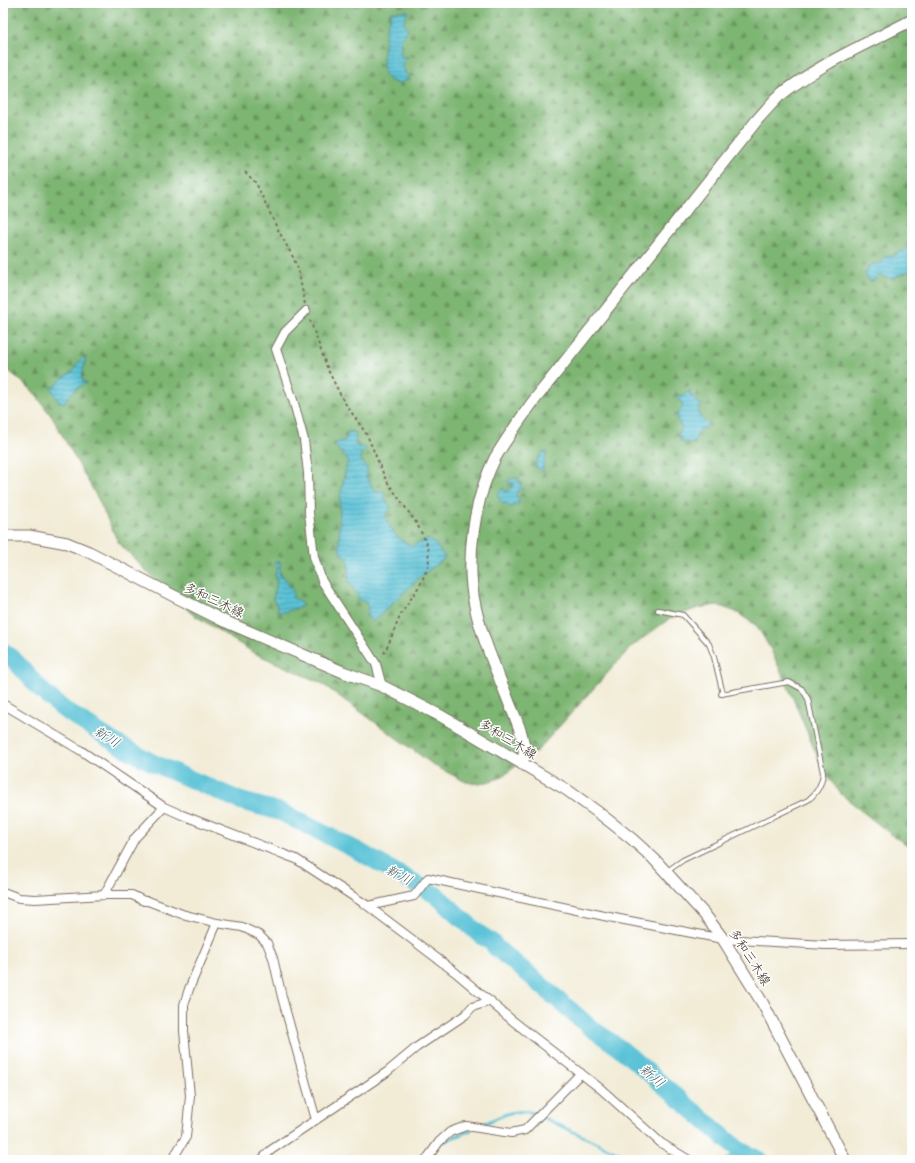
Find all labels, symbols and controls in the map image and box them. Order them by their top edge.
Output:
street label: 多和三木線 [180,576,249,625]
street label: 多和三木線 [474,712,543,766]
water label: 新川 [89,719,125,755]
water label: 新川 [381,857,417,893]
street label: 多和三木線 [723,923,778,991]
water label: 新川 [633,1057,671,1095]

